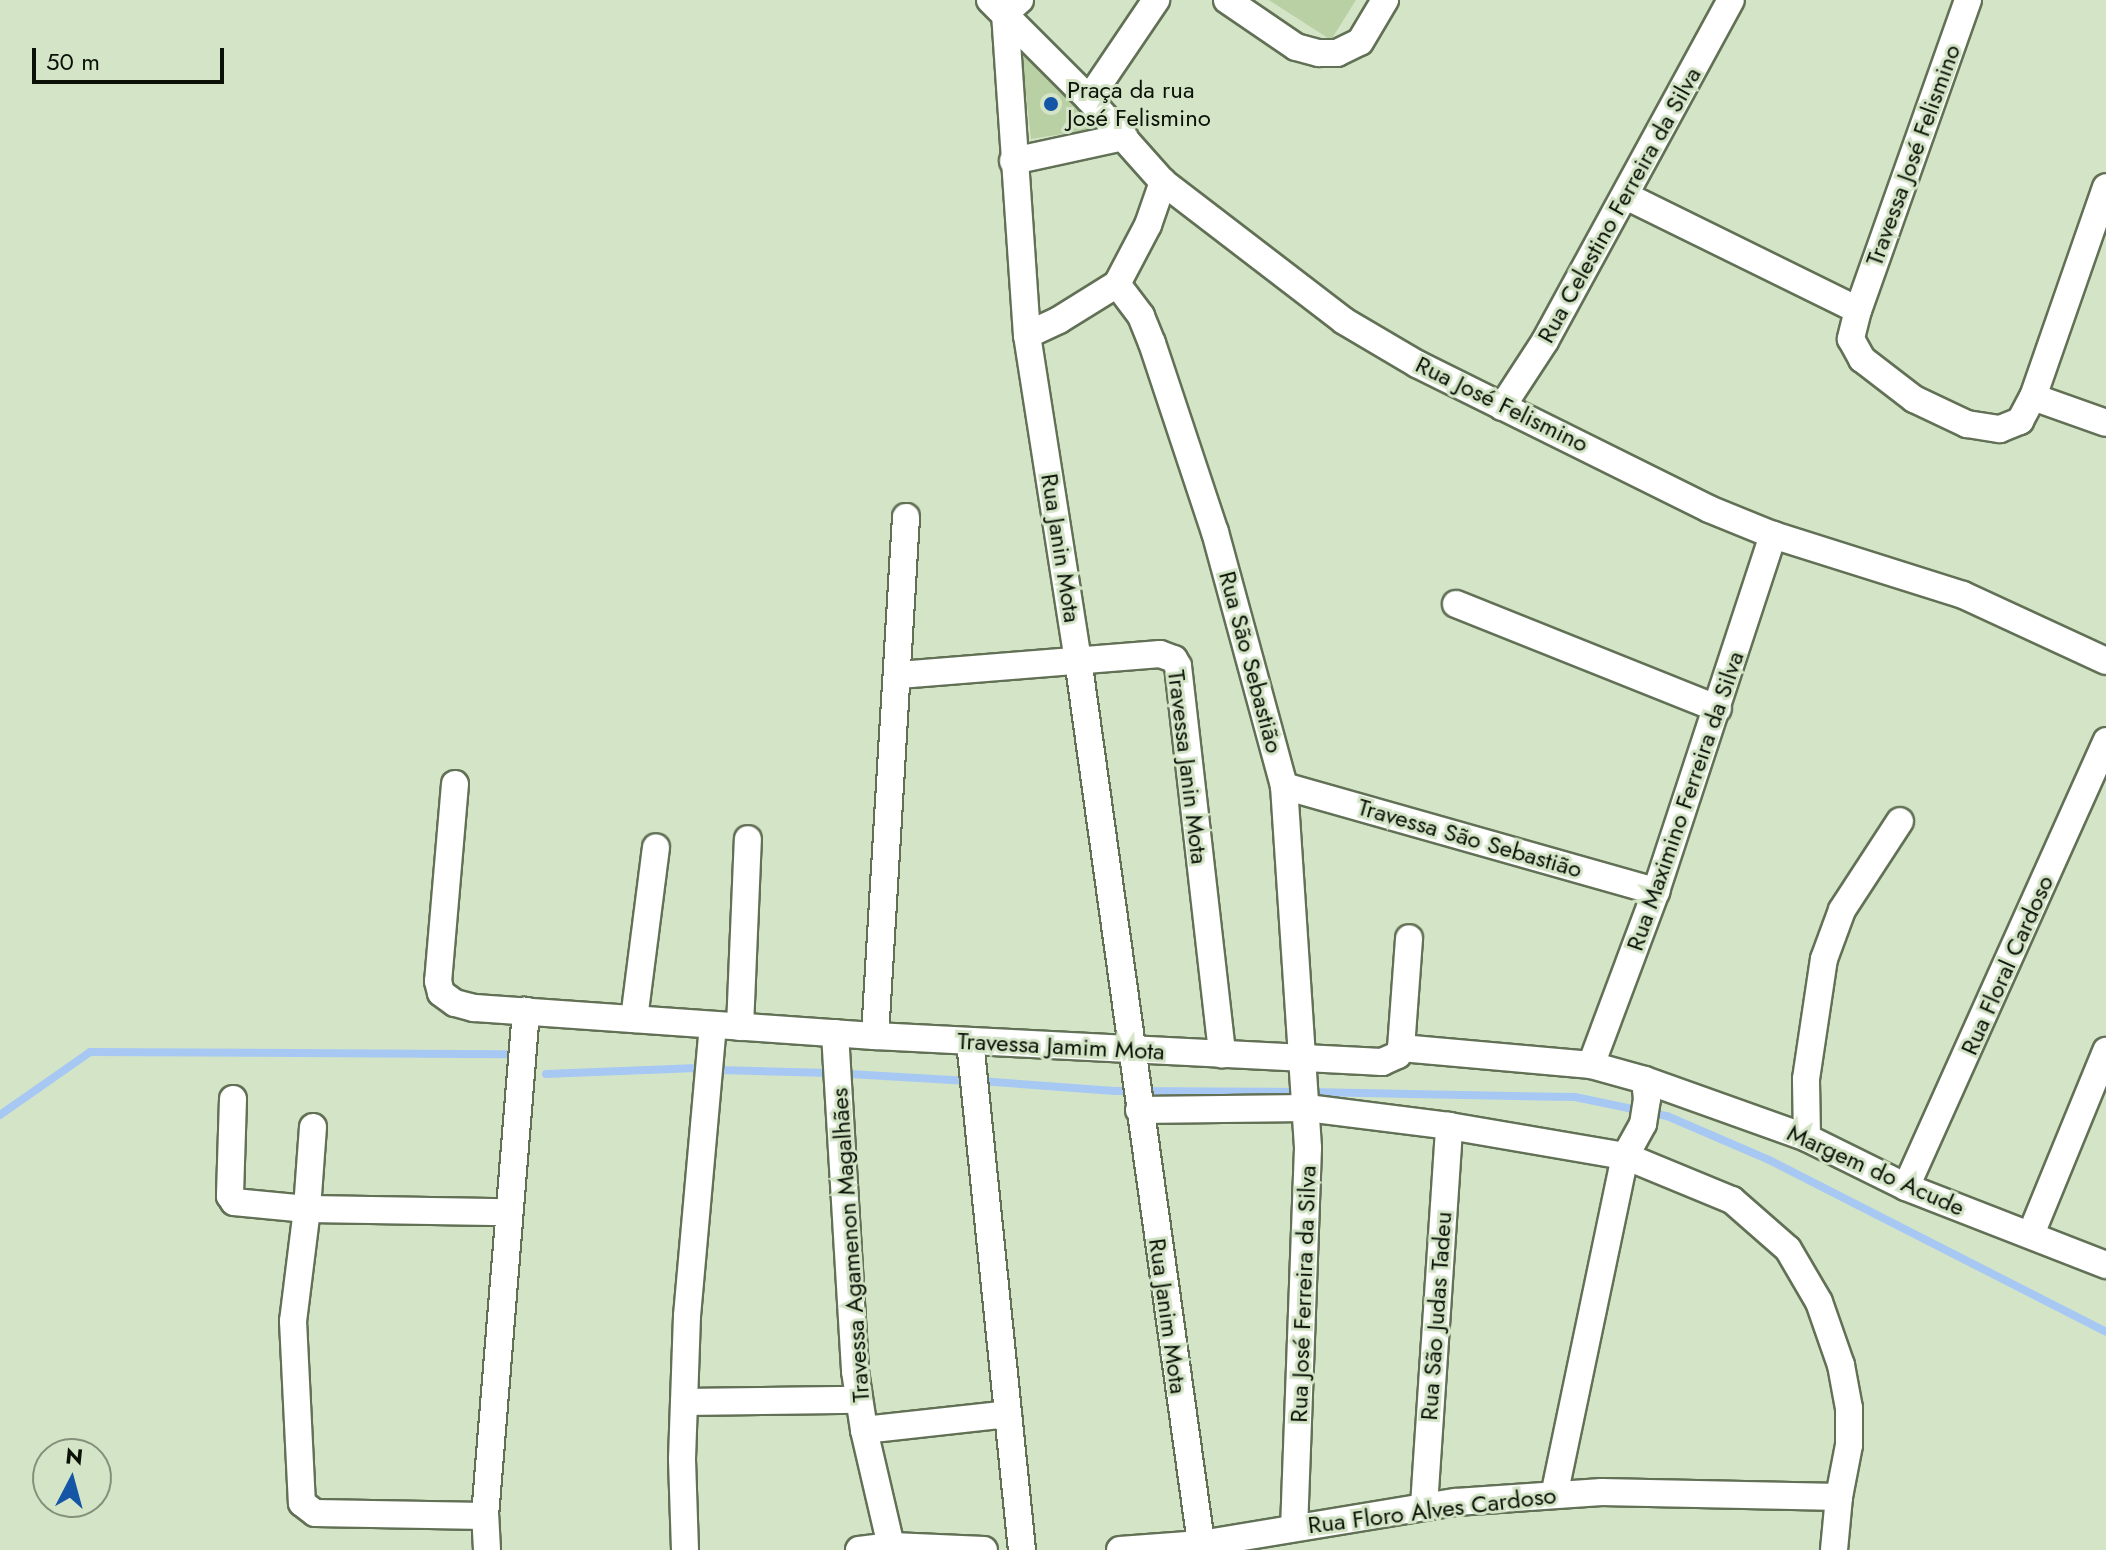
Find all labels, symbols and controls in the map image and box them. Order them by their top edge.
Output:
scale bar [36,32,228,82]
street label: Travessa José Felismino [1860,40,1966,270]
text: 50 m [46,44,100,79]
street label: Rua Celestino Ferreira da Silva [1531,62,1707,348]
place label: Praça da rua José Felismino [1067,76,1211,132]
marker: Praça da rua José Felismino [1042,95,1060,113]
street label: Rua José Felismino [1411,350,1593,458]
street label: Rua Janin Mota [1035,471,1087,625]
street label: Rua São Sebastião [1213,568,1289,756]
street label: Rua Maximino Ferreira da Silva [1620,648,1750,954]
street label: Travessa Janin Mota [1162,668,1214,866]
street label: Travessa São Sebastião [1355,792,1585,884]
street label: Rua Floral Cardoso [1954,871,2060,1059]
street label: Travessa Jamim Mota [957,1026,1165,1066]
street label: Travessa Agamenon Magalhães [825,1087,875,1403]
street label: Margem do Acude [1783,1118,1969,1222]
street label: Rua José Ferreira da Silva [1284,1165,1322,1423]
street label: Rua São Judas Tadeu [1414,1211,1458,1421]
street label: Rua Janim Mota [1143,1236,1193,1396]
north arrow [32,1438,112,1518]
text: N [64,1439,85,1473]
street label: Rua Floro Alves Cardoso [1306,1480,1558,1540]

